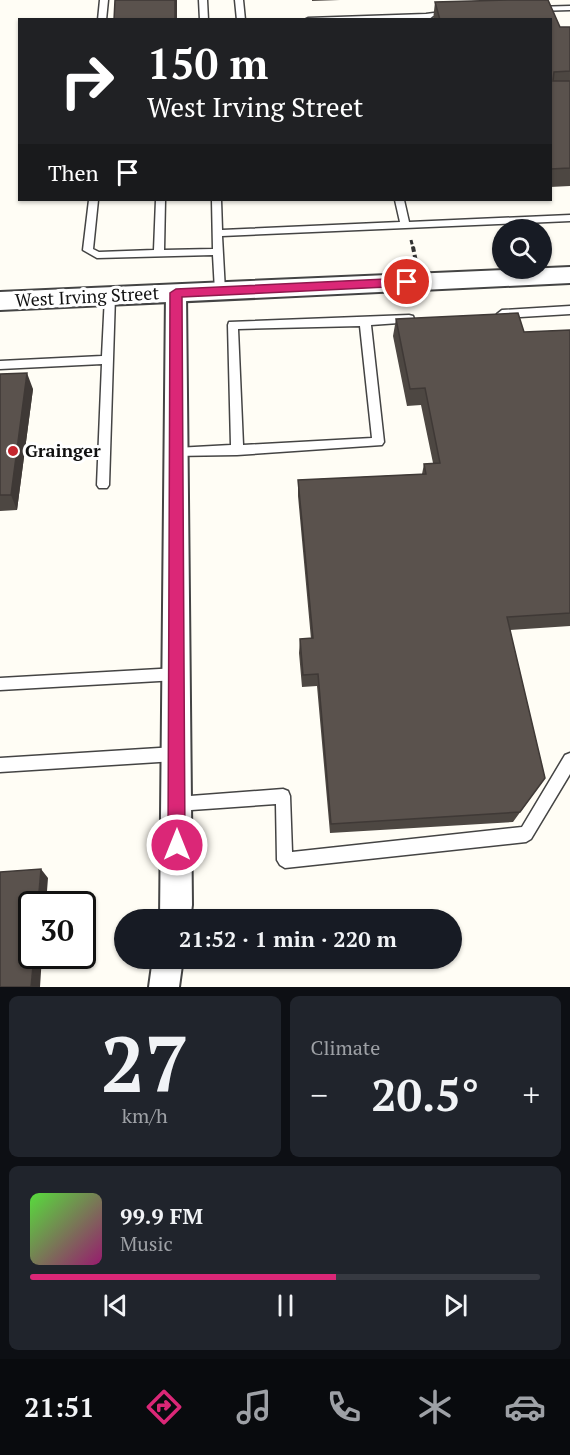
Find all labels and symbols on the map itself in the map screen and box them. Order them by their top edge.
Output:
pin [381,256,432,307]
street label: West Irving Street [14,280,160,312]
place label: Grainger [25,438,101,462]
marker: Grainger [6,444,20,458]
position arrow [145,813,209,877]
speed limit sign: 30 [18,891,96,969]

